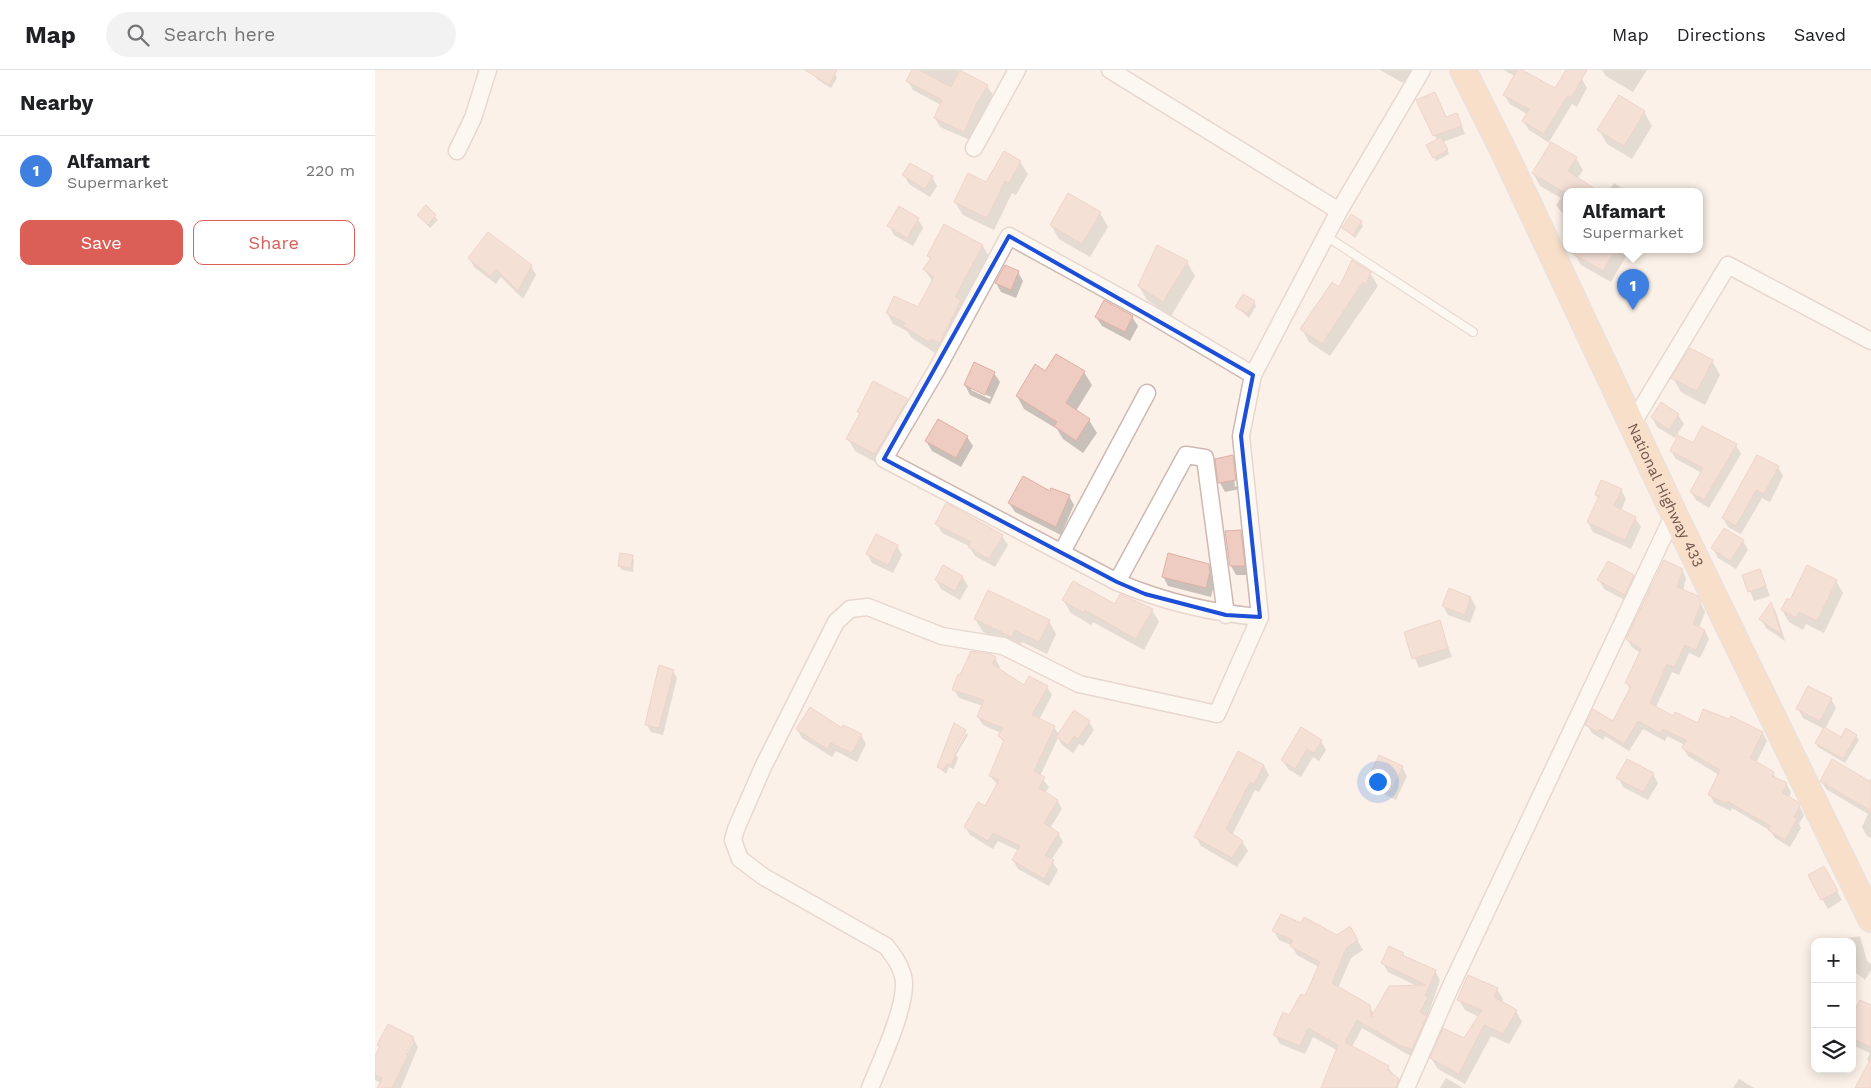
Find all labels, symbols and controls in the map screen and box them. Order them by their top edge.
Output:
search box [106,12,456,57]
text: Map [25,21,76,49]
icon: search [124,21,152,49]
text: Search here [164,23,275,46]
text: Map [1612,24,1649,45]
text: Directions [1677,24,1766,45]
text: Saved [1794,24,1846,45]
text: Nearby [20,90,93,115]
text: Alfamart [67,150,150,173]
text: 1 [33,161,39,180]
text: 220 m [306,161,355,180]
text: Supermarket [67,173,168,192]
popup [1563,188,1703,253]
text: Alfamart [1582,200,1665,223]
button: Save [20,220,183,265]
button: Share [193,220,355,265]
text: Supermarket [1582,223,1684,242]
pin: 1 [1617,269,1649,310]
street label: National Highway 433 [1624,420,1707,570]
your location [1365,769,1391,795]
map controls [1811,938,1856,1073]
button: + [1811,938,1856,983]
button: − [1811,983,1856,1028]
button: layers [1811,1028,1856,1073]

